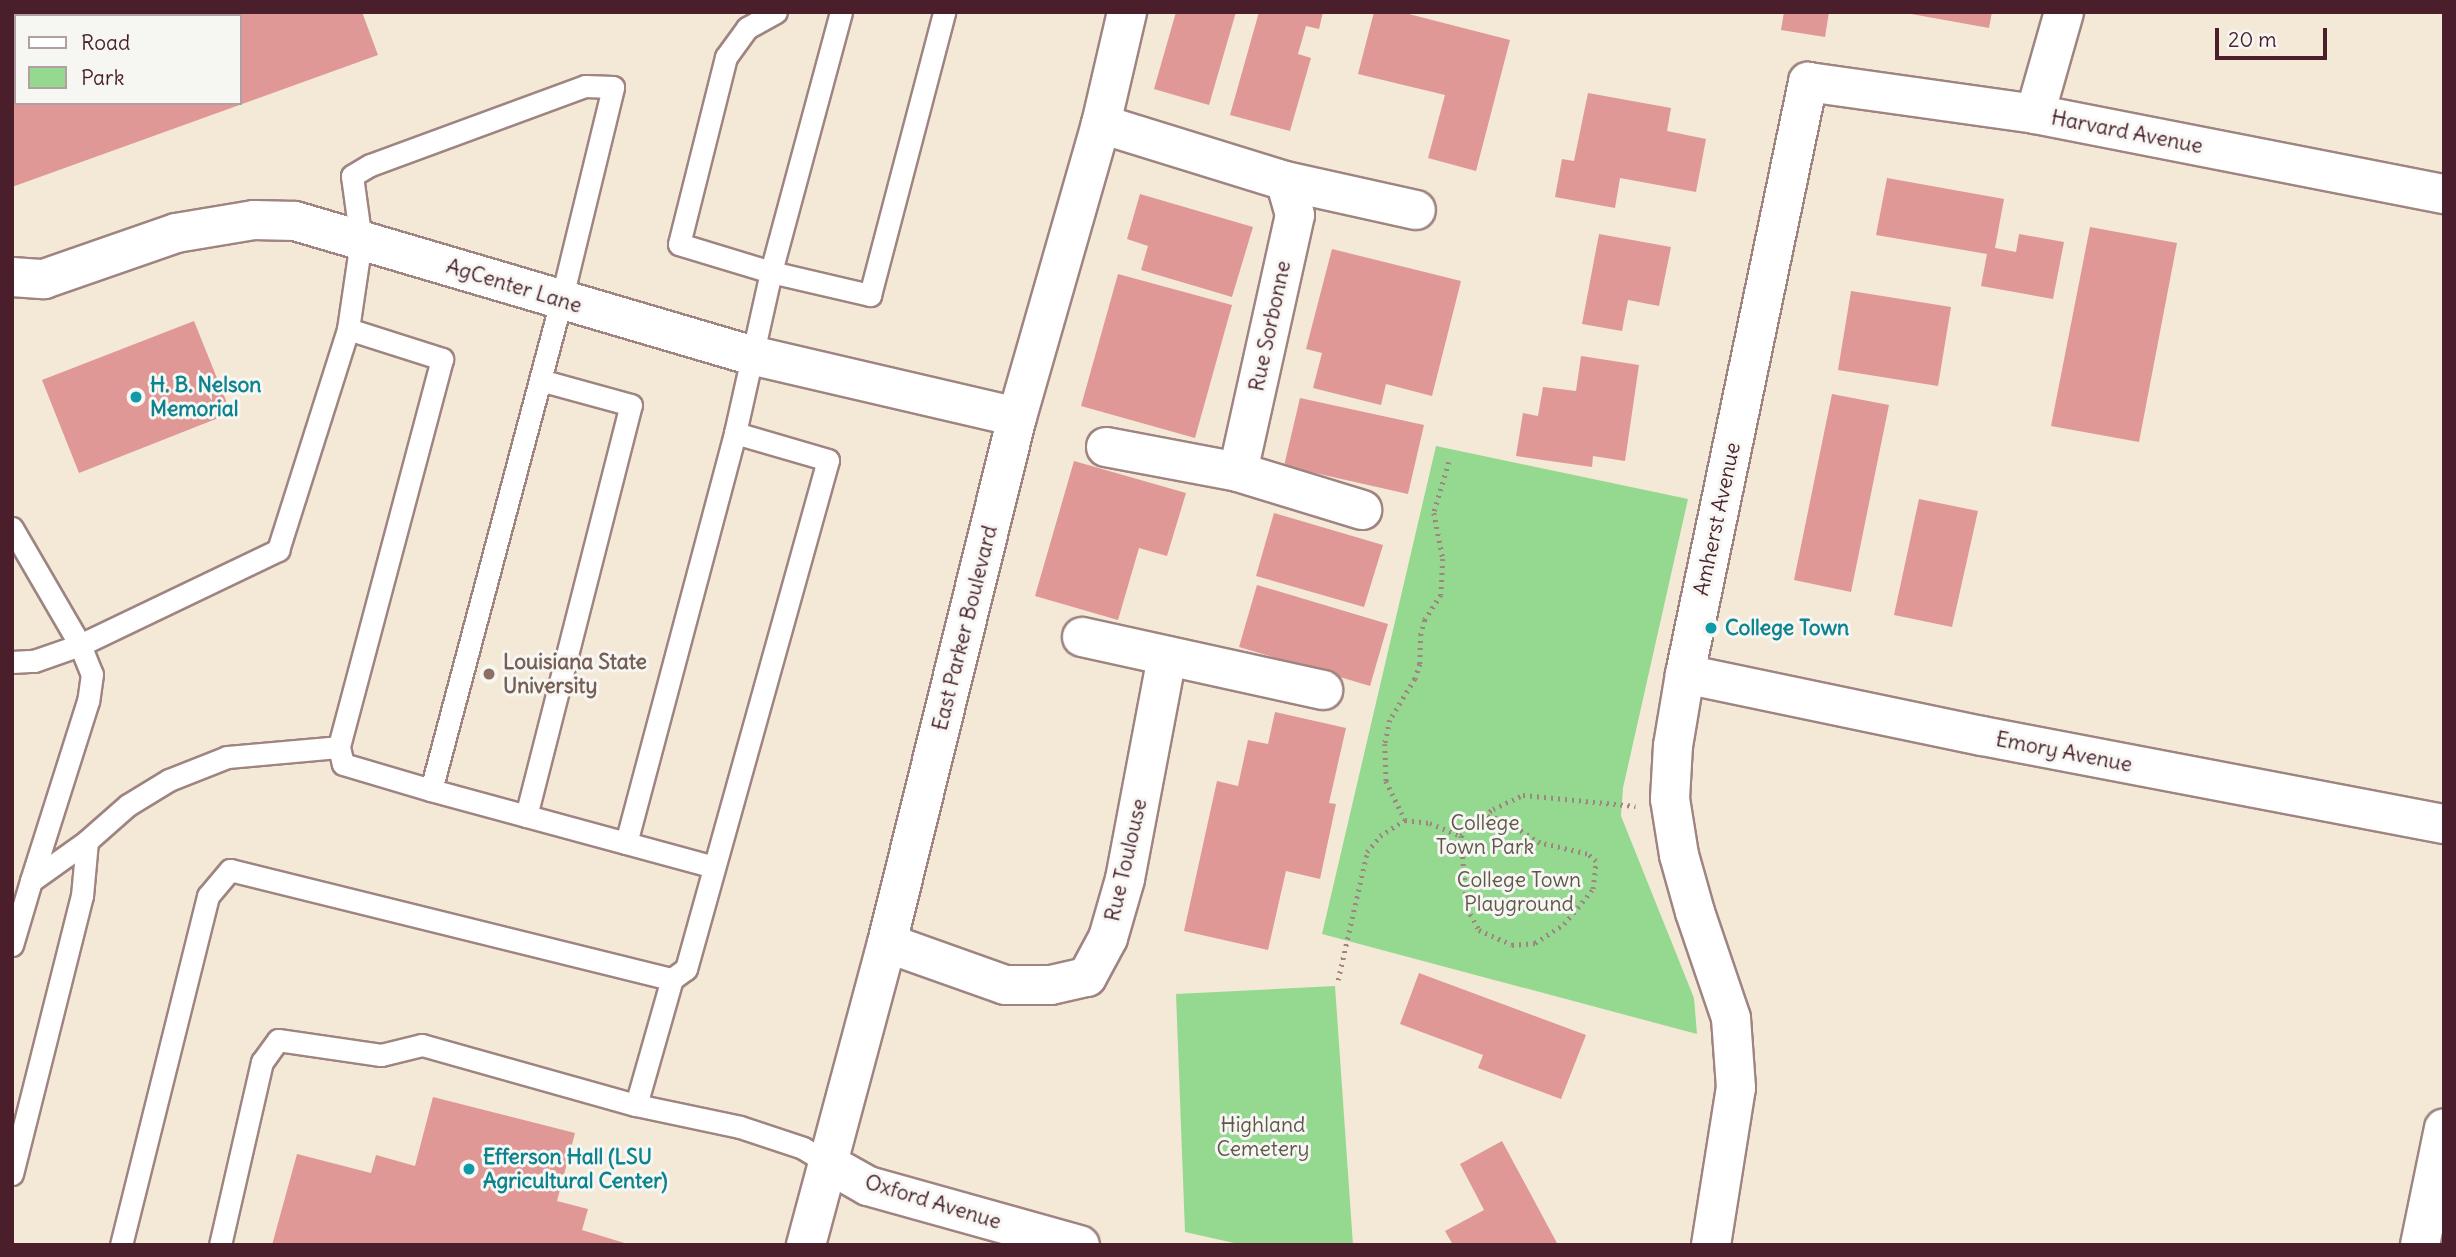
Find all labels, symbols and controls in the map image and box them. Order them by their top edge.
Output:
legend [14,14,242,105]
scale bar [2218,14,2330,58]
text: 20 m [2228,26,2277,53]
text: Road [81,29,130,56]
text: Park [81,64,124,91]
street label: Harvard Avenue [2049,105,2205,159]
street label: AgCenter Lane [443,253,585,319]
street label: Rue Sorbonne [1244,258,1296,394]
place label: H. B. Nelson Memorial [150,372,261,422]
marker: H. B. Nelson Memorial [128,389,144,405]
street label: Amherst Avenue [1688,440,1746,598]
street label: East Parker Boulevard [927,523,1003,733]
place label: College Town [1725,615,1849,641]
marker: College Town [1703,620,1719,636]
place label: Louisiana State University [503,649,647,699]
marker: Louisiana State University [481,666,497,682]
street label: Emory Avenue [1994,726,2134,778]
street label: Rue Toulouse [1100,796,1152,924]
park label: College Town Park [1436,810,1534,860]
park label: College Town Playground [1457,867,1581,917]
park label: Highland Cemetery [1217,1112,1309,1162]
place label: Efferson Hall (LSU Agricultural Center) [483,1144,668,1194]
marker: Efferson Hall (LSU Agricultural Center) [461,1161,477,1177]
street label: Oxford Avenue [862,1169,1004,1235]

